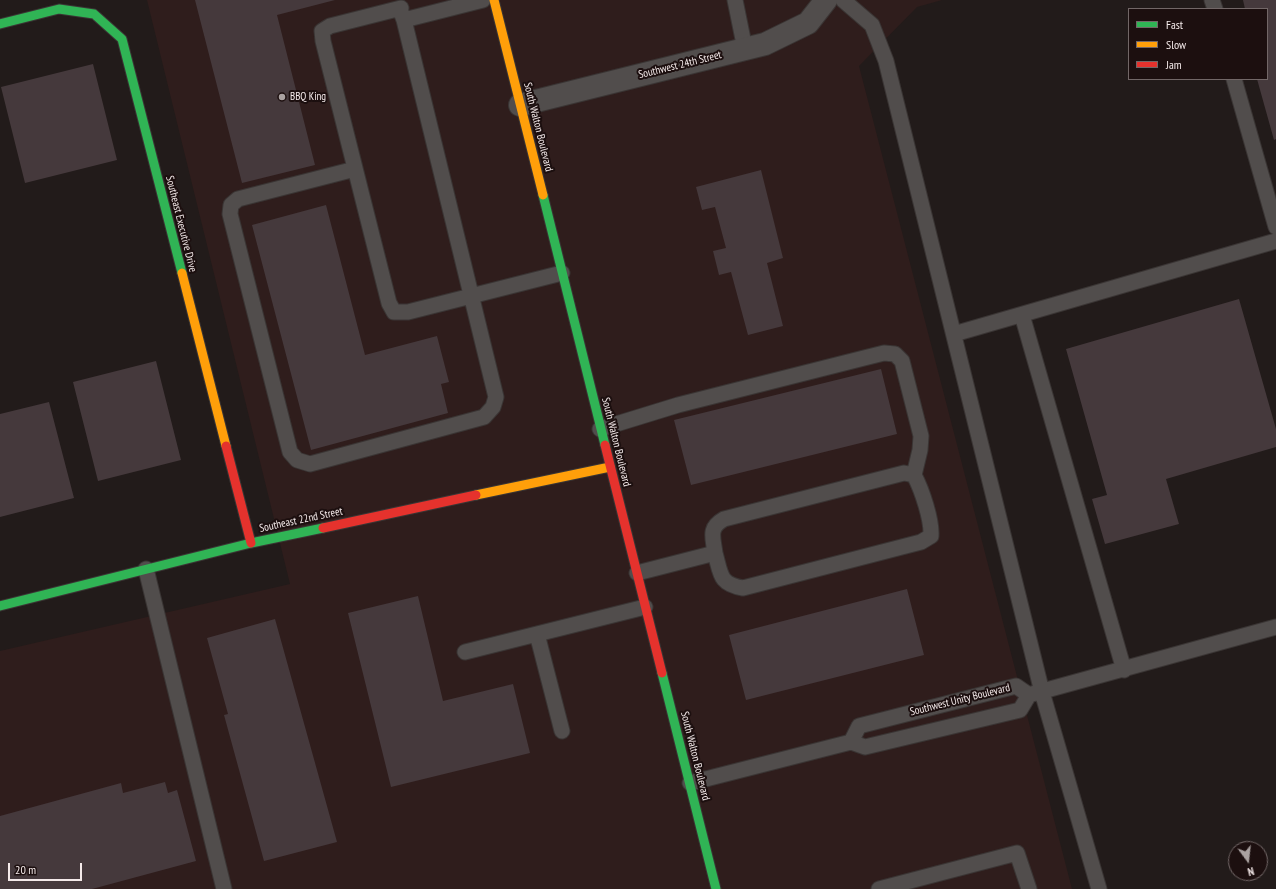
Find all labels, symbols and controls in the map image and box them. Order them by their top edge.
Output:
legend [1128,8,1268,80]
text: Fast [1166,17,1183,32]
text: Slow [1166,37,1186,52]
street label: Southwest 24th Street [637,48,723,82]
text: Jam [1166,57,1182,72]
street label: South Walton Boulevard [521,81,555,173]
place label: BBQ King [290,90,326,104]
marker: BBQ King [277,92,287,102]
street label: Southeast Executive Drive [163,174,199,274]
street label: South Walton Boulevard [599,396,633,488]
street label: Southeast 22nd Street [258,505,344,535]
street label: Southwest Unity Boulevard [909,681,1011,719]
street label: South Walton Boulevard [678,710,712,802]
north arrow [1228,841,1268,881]
scale bar [10,855,84,881]
text: 20 m [15,862,36,877]
text: N [1246,864,1256,879]

